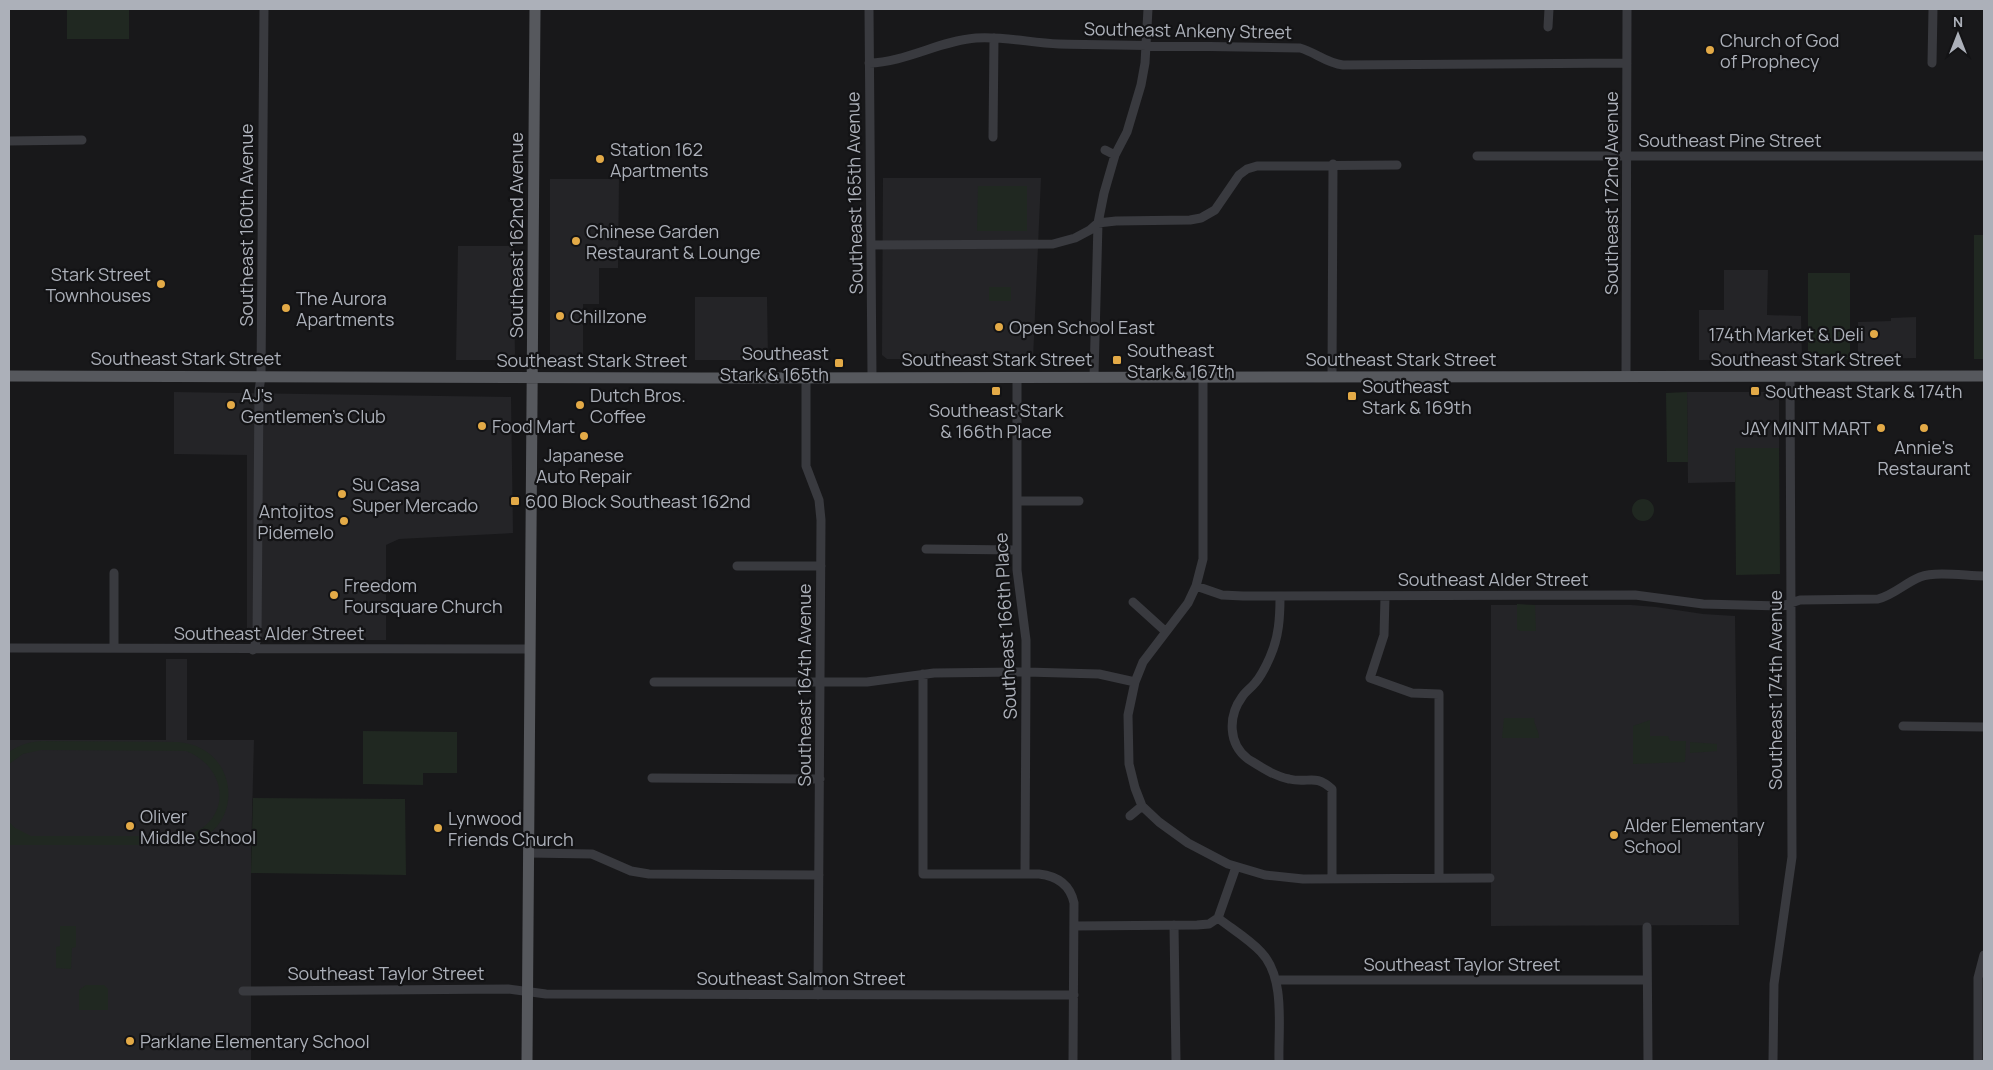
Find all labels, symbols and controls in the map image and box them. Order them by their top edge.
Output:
north arrow [1933,10,1983,60]
text: N [1953,12,1963,31]
street label: Southeast Ankeny Street [1084,16,1292,44]
place label: Church of God of Prophecy [1720,28,1839,73]
marker: Church of God of Prophecy [1704,44,1716,56]
street label: Southeast 165th Avenue [840,91,868,295]
street label: Southeast 172nd Avenue [1599,91,1623,295]
street label: Southeast 160th Avenue [234,123,258,327]
street label: Southeast Pine Street [1638,128,1822,152]
street label: Southeast 162nd Avenue [504,132,528,338]
place label: Station 162 Apartments [610,137,709,182]
marker: Station 162 Apartments [594,153,606,165]
place label: Chinese Garden Restaurant & Lounge [586,219,761,264]
marker: Chinese Garden Restaurant & Lounge [570,235,582,247]
place label: Stark Street Townhouses [45,262,151,307]
marker: Stark Street Townhouses [155,278,167,290]
place label: The Aurora Apartments [296,286,395,331]
marker: The Aurora Apartments [280,302,292,314]
place label: Chillzone [570,304,647,328]
marker: Chillzone [554,310,566,322]
place label: Open School East [1009,315,1155,339]
marker: Open School East [993,321,1005,333]
place label: 174th Market & Deli [1709,322,1864,346]
marker: 174th Market & Deli [1868,328,1880,340]
place label: Southeast Stark & 167th [1127,338,1235,383]
place label: Southeast Stark & 165th [720,341,829,386]
street label: Southeast Stark Street [90,346,282,370]
street label: Southeast Stark Street [901,347,1093,371]
street label: Southeast Stark Street [1305,347,1497,371]
street label: Southeast Stark Street [1710,347,1902,371]
street label: Southeast Stark Street [496,348,688,372]
marker: Southeast Stark & 167th [1111,354,1123,366]
marker: Southeast Stark & 165th [833,357,845,369]
place label: Southeast Stark & 169th [1362,374,1472,419]
place label: Southeast Stark & 174th [1765,379,1962,403]
place label: AJ's Gentlemen's Club [241,383,386,428]
place label: Dutch Bros. Coffee [590,383,686,428]
marker: Southeast Stark & 166th Place [990,385,1002,397]
marker: Southeast Stark & 174th [1749,385,1761,397]
marker: Southeast Stark & 169th [1346,390,1358,402]
place label: Southeast Stark & 166th Place [929,398,1064,443]
marker: AJ's Gentlemen's Club [225,399,237,411]
marker: Dutch Bros. Coffee [574,399,586,411]
place label: Food Mart [492,414,575,438]
place label: JAY MINIT MART [1742,416,1871,440]
marker: Food Mart [476,420,488,432]
marker: JAY MINIT MART [1875,422,1887,434]
marker: Annie's Restaurant [1918,422,1930,434]
marker: Japanese Auto Repair [578,430,590,442]
place label: Annie's Restaurant [1877,435,1971,480]
place label: Japanese Auto Repair [536,443,633,488]
place label: Su Casa Super Mercado [352,472,478,517]
marker: Su Casa Super Mercado [336,488,348,500]
place label: 600 Block Southeast 162nd [525,489,751,513]
marker: 600 Block Southeast 162nd [509,495,521,507]
place label: Antojitos Pidemelo [257,499,334,544]
marker: Antojitos Pidemelo [338,515,350,527]
street label: Southeast 166th Place [988,532,1022,720]
street label: Southeast Alder Street [1398,567,1588,591]
place label: Freedom Foursquare Church [344,573,503,618]
street label: Southeast 164th Avenue [792,584,816,786]
marker: Freedom Foursquare Church [328,589,340,601]
street label: Southeast 174th Avenue [1763,590,1787,790]
street label: Southeast Alder Street [174,621,364,645]
place label: Oliver Middle School [140,804,256,849]
place label: Lynwood Friends Church [448,806,574,851]
place label: Alder Elementary School [1624,813,1765,858]
marker: Oliver Middle School [124,820,136,832]
marker: Lynwood Friends Church [432,822,444,834]
marker: Alder Elementary School [1608,829,1620,841]
street label: Southeast Taylor Street [1363,952,1561,976]
street label: Southeast Taylor Street [287,961,485,985]
street label: Southeast Salmon Street [696,966,906,990]
place label: Parklane Elementary School [140,1029,370,1053]
marker: Parklane Elementary School [124,1035,136,1047]

